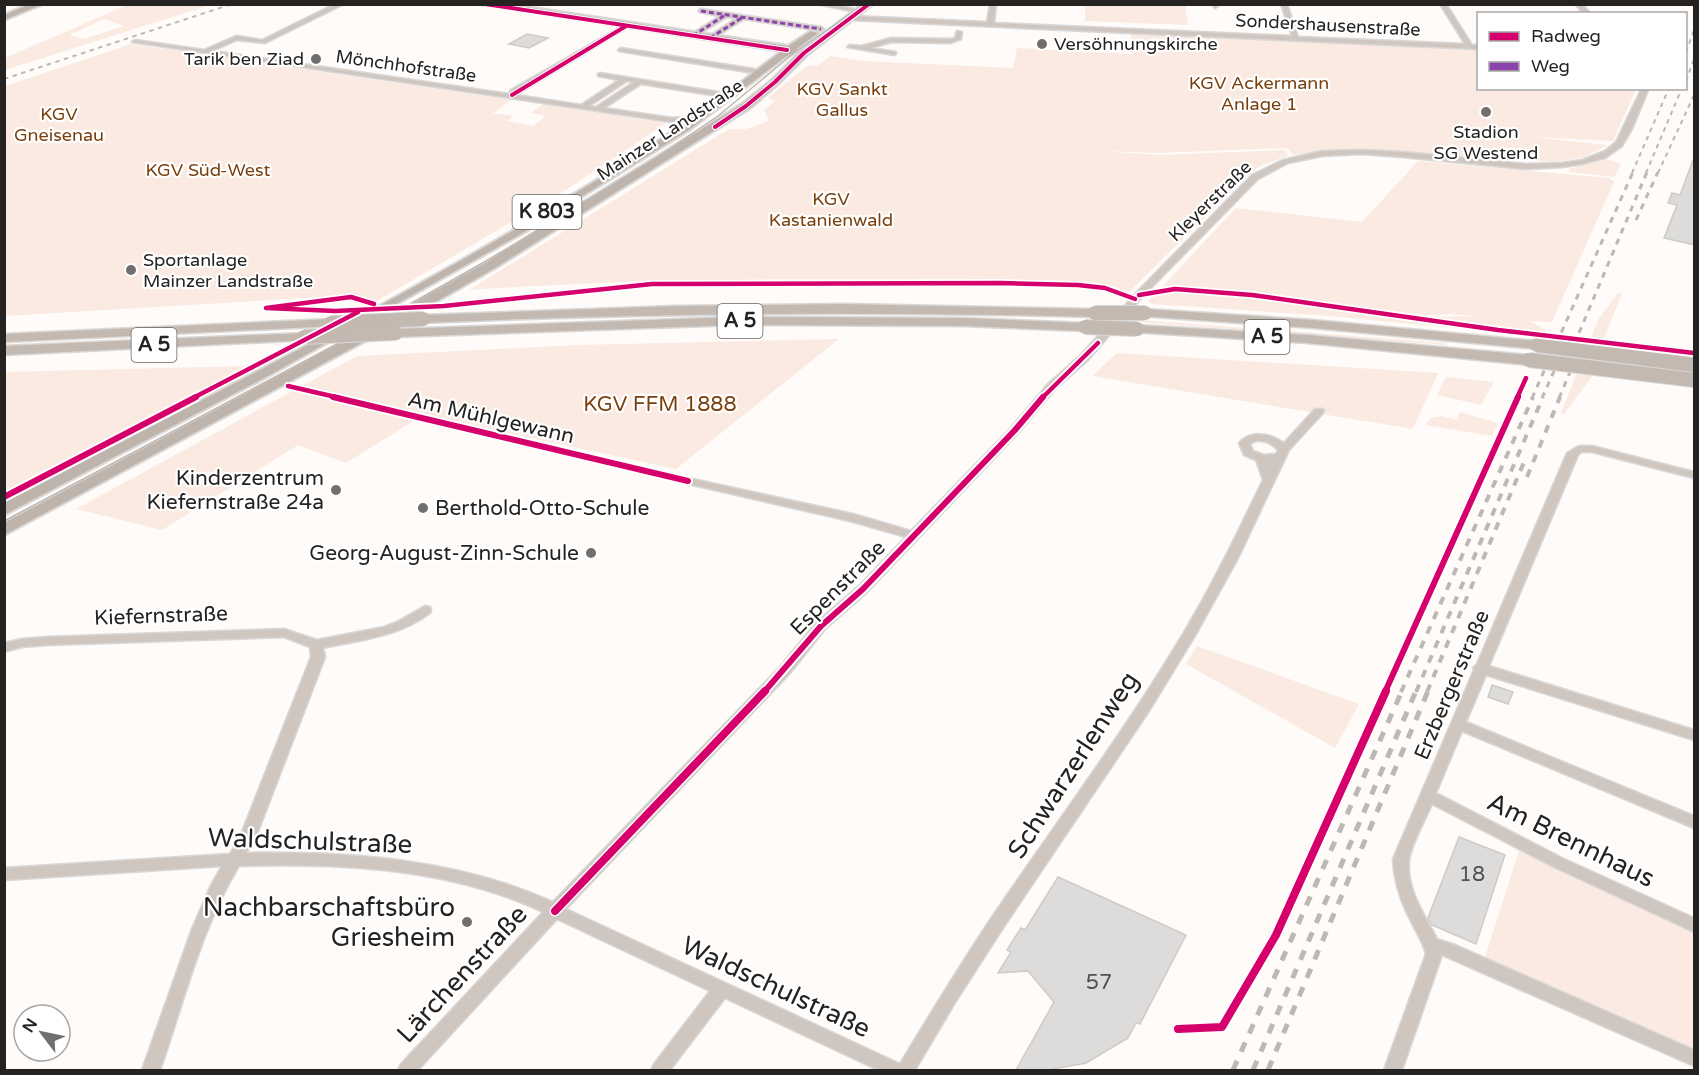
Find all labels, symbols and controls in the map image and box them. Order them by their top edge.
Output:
street label: Sondershausenstraße [1235,9,1421,41]
legend [1477,12,1687,90]
text: Radweg [1531,25,1601,47]
place label: Versöhnungskirche [1054,33,1218,55]
marker: Versöhnungskirche [1035,37,1049,51]
street label: Mönchhofstraße [334,45,478,87]
place label: Tarik ben Ziad [184,48,304,70]
marker: Tarik ben Ziad [309,52,323,66]
text: Weg [1531,55,1570,77]
park label: KGV Ackermann Anlage 1 [1189,72,1329,115]
street label: Mainzer Landstraße [593,74,747,186]
park label: KGV Sankt Gallus [796,78,888,121]
park label: KGV Gneisenau [14,103,104,146]
marker: Stadion SG Westend [1479,105,1493,119]
place label: Stadion SG Westend [1434,121,1538,164]
street label: Kleyerstraße [1164,156,1256,246]
park label: KGV Süd-West [146,159,271,181]
park label: KGV Kastanienwald [769,188,893,231]
road number: K 803 [512,195,582,229]
place label: Sportanlage Mainzer Landstraße [143,249,313,292]
marker: Sportanlage Mainzer Landstraße [124,263,138,277]
road number: A 5 [718,304,762,338]
road number: A 5 [1244,320,1290,354]
road number: A 5 [132,328,176,362]
street label: Am Mühlgewann [405,387,577,449]
park label: KGV FFM 1888 [583,392,737,417]
place label: Kinderzentrum Kiefernstraße 24a [147,466,324,515]
marker: Kinderzentrum Kiefernstraße 24a [329,483,343,497]
place label: Berthold-Otto-Schule [435,496,649,521]
marker: Berthold-Otto-Schule [416,501,430,515]
street label: Espenstraße [785,535,891,641]
place label: Georg-August-Zinn-Schule [309,541,579,566]
marker: Georg-August-Zinn-Schule [584,546,598,560]
street label: Kiefernstraße [94,601,228,631]
street label: Erzbergerstraße [1409,606,1495,764]
street label: Schwarzerlenweg [1001,666,1145,864]
street label: Am Brennhaus [1482,786,1660,894]
street label: Waldschulstraße [207,822,413,860]
house number: 18 [1459,862,1485,887]
place label: Nachbarschaftsbüro Griesheim [203,892,455,953]
street label: Lärchenstraße [390,899,534,1049]
marker: Nachbarschaftsbüro Griesheim [460,915,474,929]
street label: Waldschulstraße [677,930,875,1044]
house number: 57 [1086,970,1112,995]
north arrow [12,1003,72,1063]
text: N [18,1015,42,1036]

